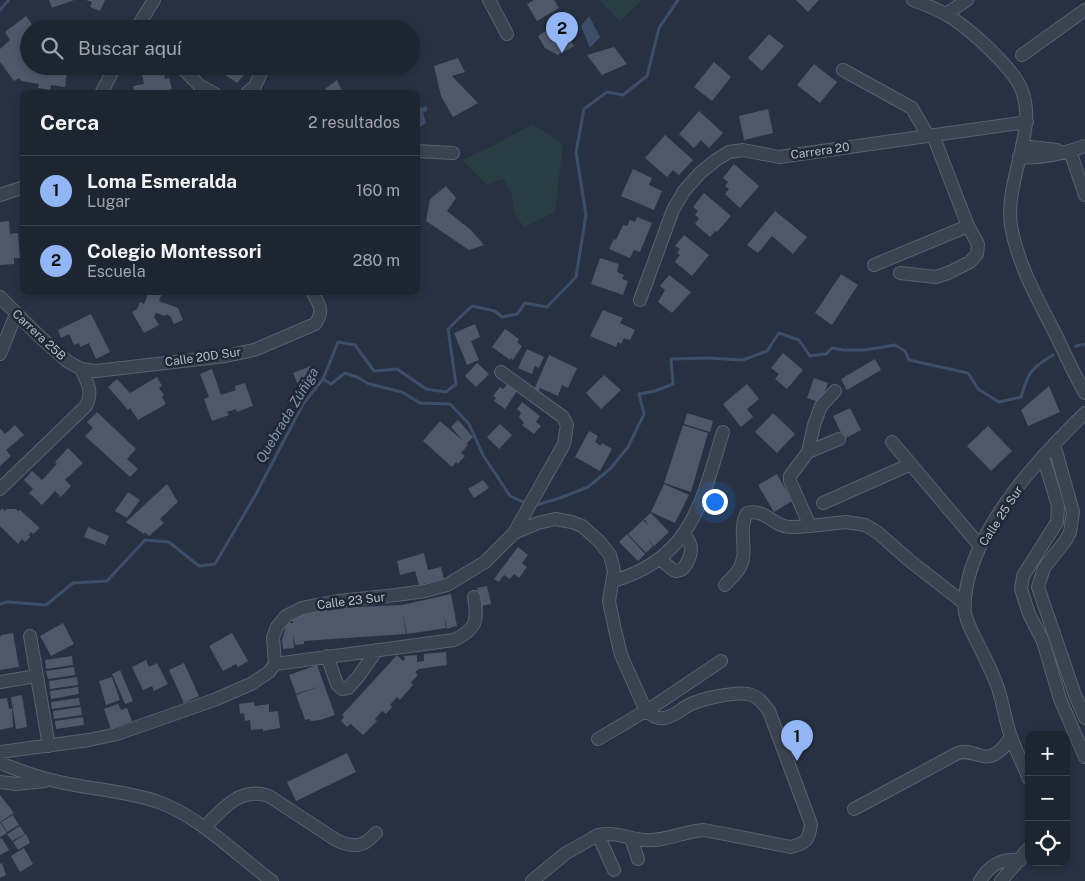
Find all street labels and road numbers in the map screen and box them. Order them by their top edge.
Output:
street label: Carrera 20 [790,140,850,162]
street label: Carrera 25B [9,307,69,363]
street label: Calle 20D Sur [164,345,242,369]
street label: Calle 25 Sur [976,483,1026,549]
street label: Calle 23 Sur [316,590,386,612]

